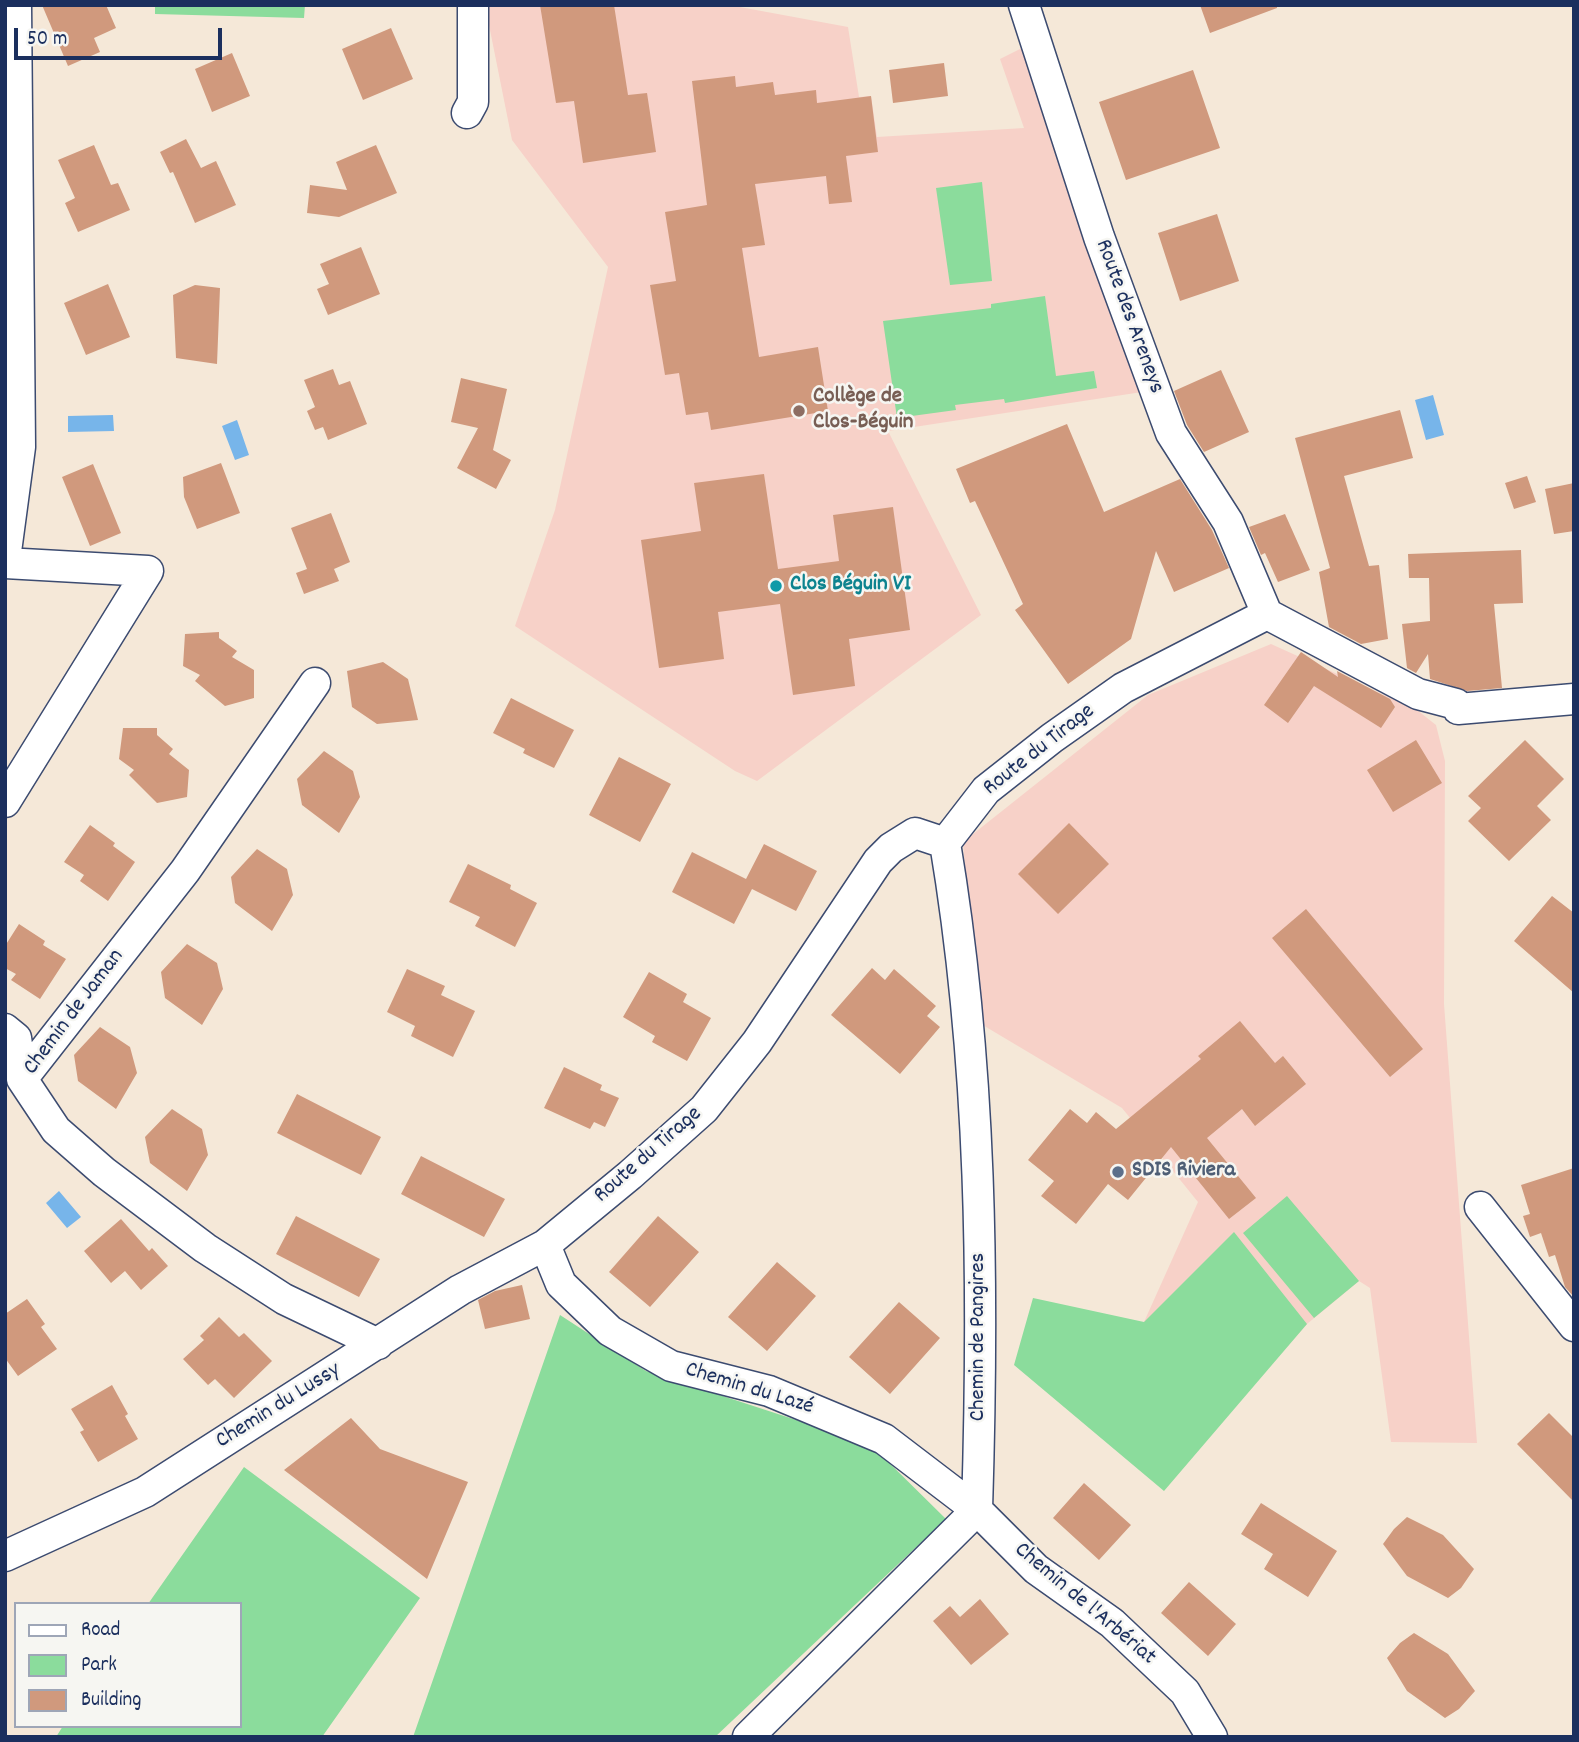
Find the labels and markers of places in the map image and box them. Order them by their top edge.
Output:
place label: Collège de Clos-Béguin [813,384,913,438]
marker: Collège de Clos-Béguin [791,403,807,419]
place label: Clos Béguin VI [790,572,911,600]
marker: Clos Béguin VI [768,578,784,594]
place label: SDIS Riviera [1132,1158,1235,1186]
marker: SDIS Riviera [1110,1164,1126,1180]

